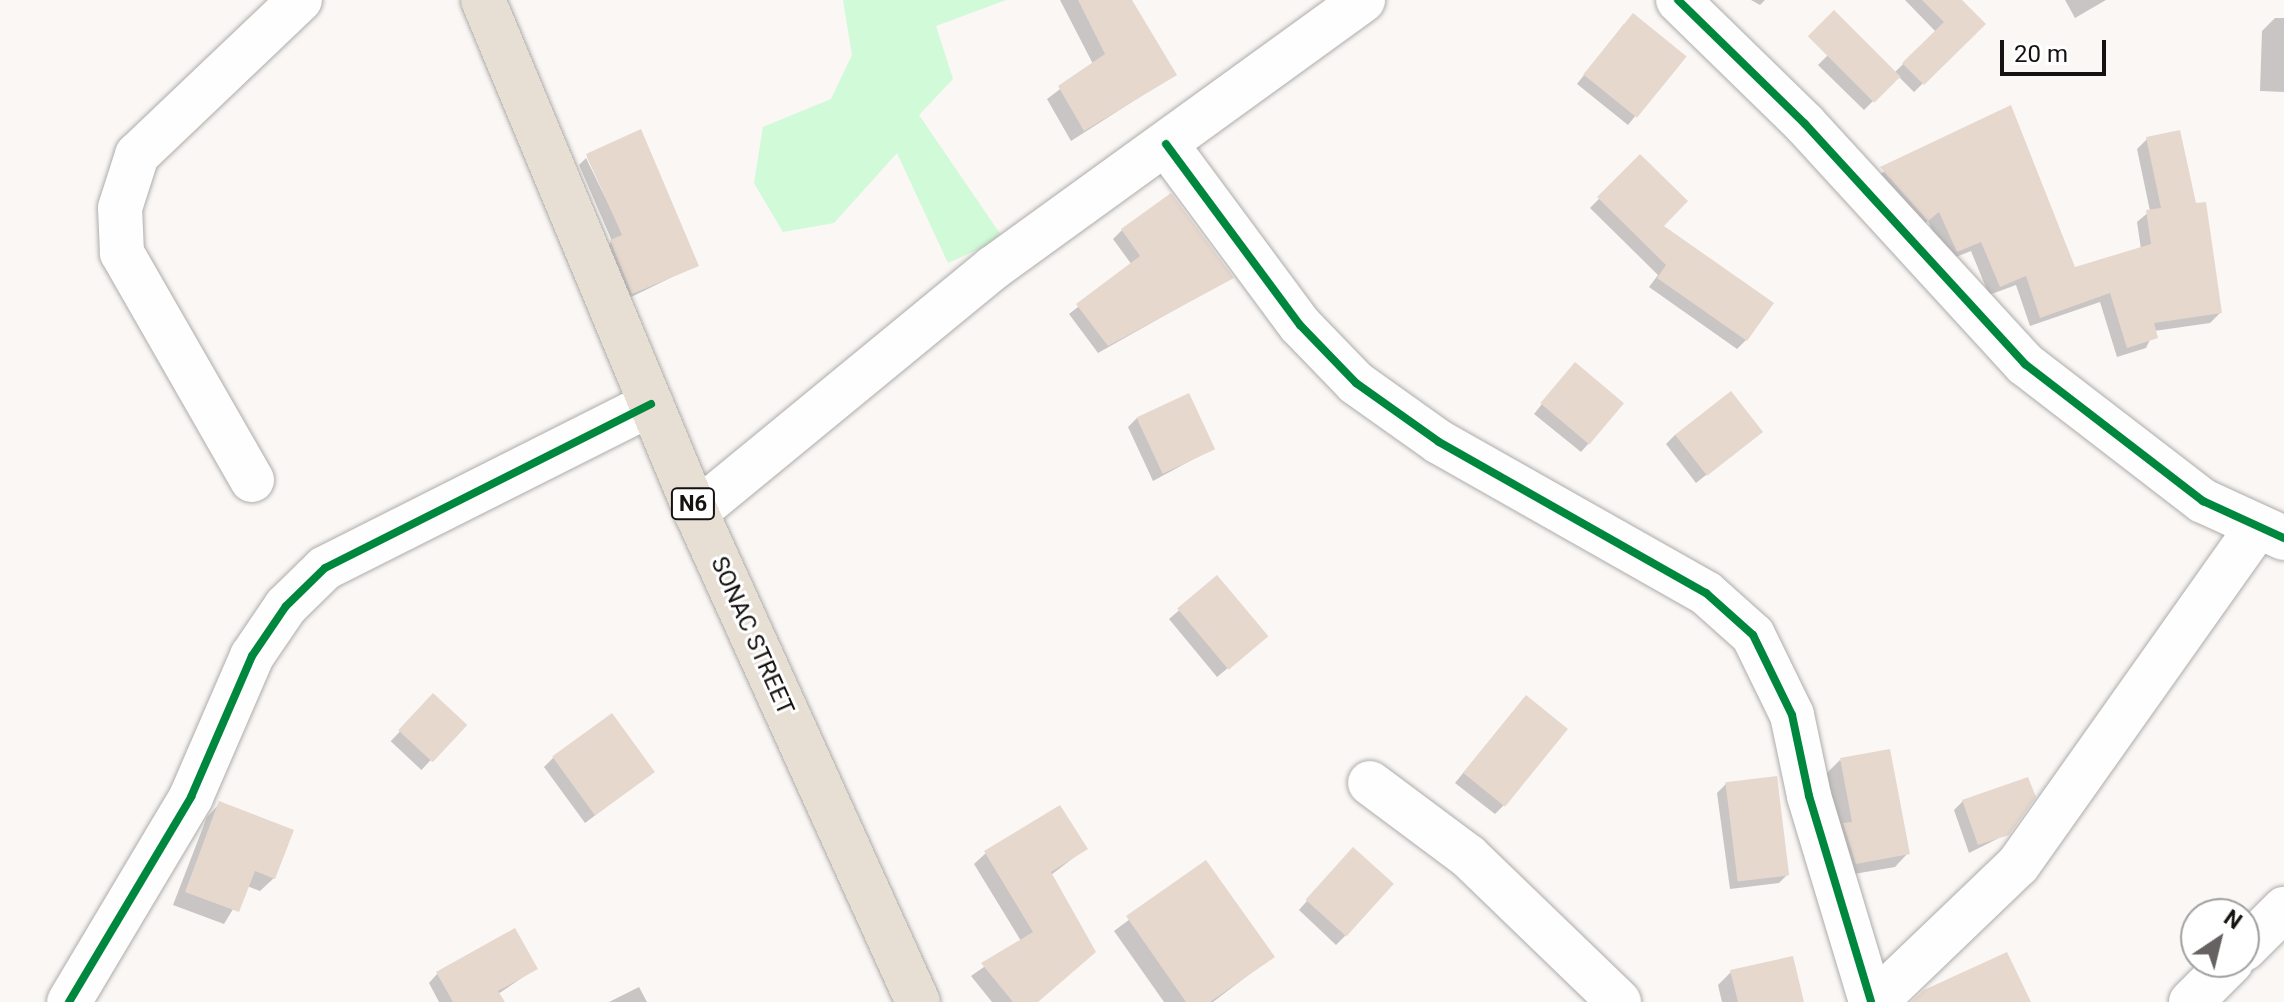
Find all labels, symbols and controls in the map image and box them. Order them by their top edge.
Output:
scale bar [2004,24,2110,74]
text: 20 m [2014,40,2068,68]
road number: N6 [669,486,717,522]
street label: SONAC STREET [704,552,800,720]
north arrow [2180,898,2260,978]
text: N [2219,905,2246,934]

